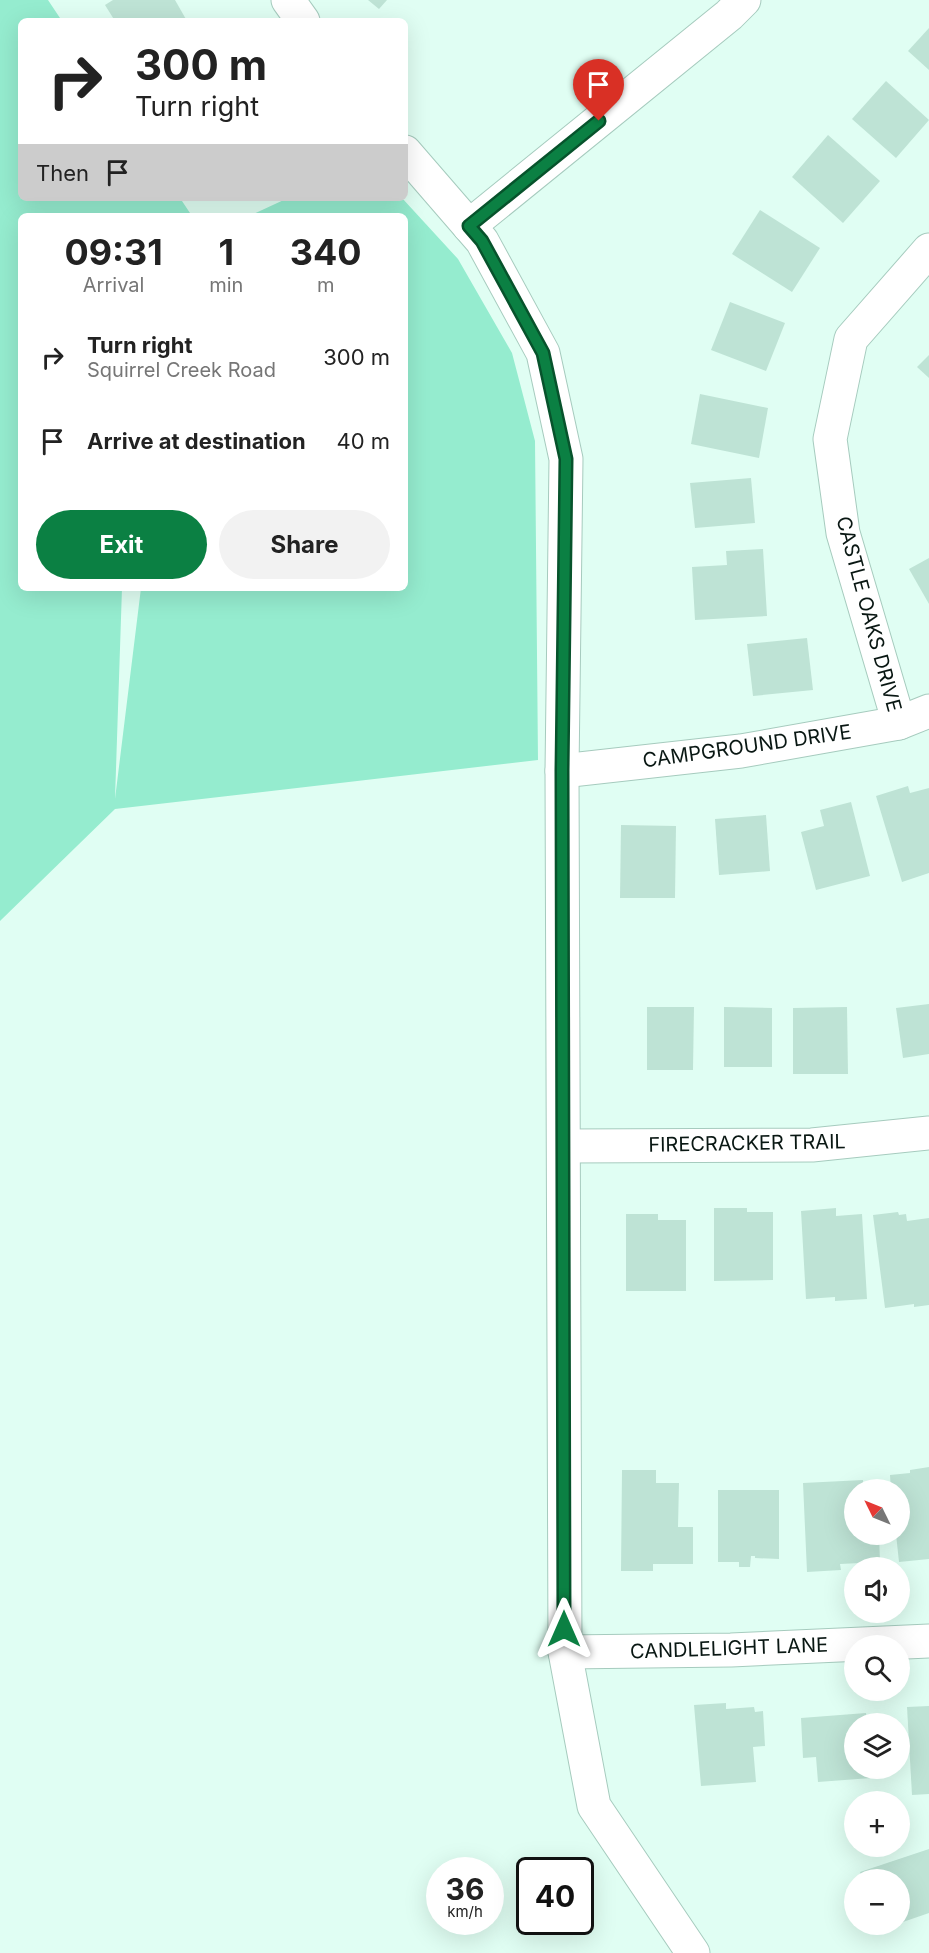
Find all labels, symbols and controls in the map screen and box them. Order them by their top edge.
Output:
text: 300 m [135,39,267,90]
icon: right [36,42,114,120]
pin [573,59,624,121]
icon: arrive [582,68,615,101]
text: Turn right [135,90,259,123]
icon: arrive [101,156,134,189]
text: Then [36,160,89,186]
text: 09:31 [64,230,163,274]
text: 1 [219,230,234,274]
text: 340 [290,230,362,274]
text: Arrival [83,273,144,297]
text: min [209,273,243,297]
text: m [317,273,334,297]
text: Turn right [87,332,193,358]
icon: right [36,341,69,374]
text: 300 m [323,344,390,370]
text: Squirrel Creek Road [87,358,276,382]
icon: arrive [36,425,69,458]
text: Arrive at destination [87,428,306,454]
text: 40 m [336,428,390,454]
button: Exit [36,510,207,579]
button: Share [219,510,390,579]
street label: CASTLE OAKS DRIVE [831,514,907,714]
street label: CAMPGROUND DRIVE [641,719,853,773]
street label: FIRECRACKER TRAIL [648,1129,846,1157]
north arrow [844,1479,910,1545]
map controls [844,1479,910,1935]
button: sound [844,1557,910,1623]
position arrow [532,1597,596,1661]
street label: CANDLELIGHT LANE [630,1633,828,1663]
button: search [844,1635,910,1701]
button: layers [844,1713,910,1779]
button: + [844,1791,910,1857]
speed limit sign: 40 [516,1857,594,1935]
button: − [844,1869,910,1935]
text: 36 [446,1871,484,1907]
text: km/h [447,1902,483,1921]

